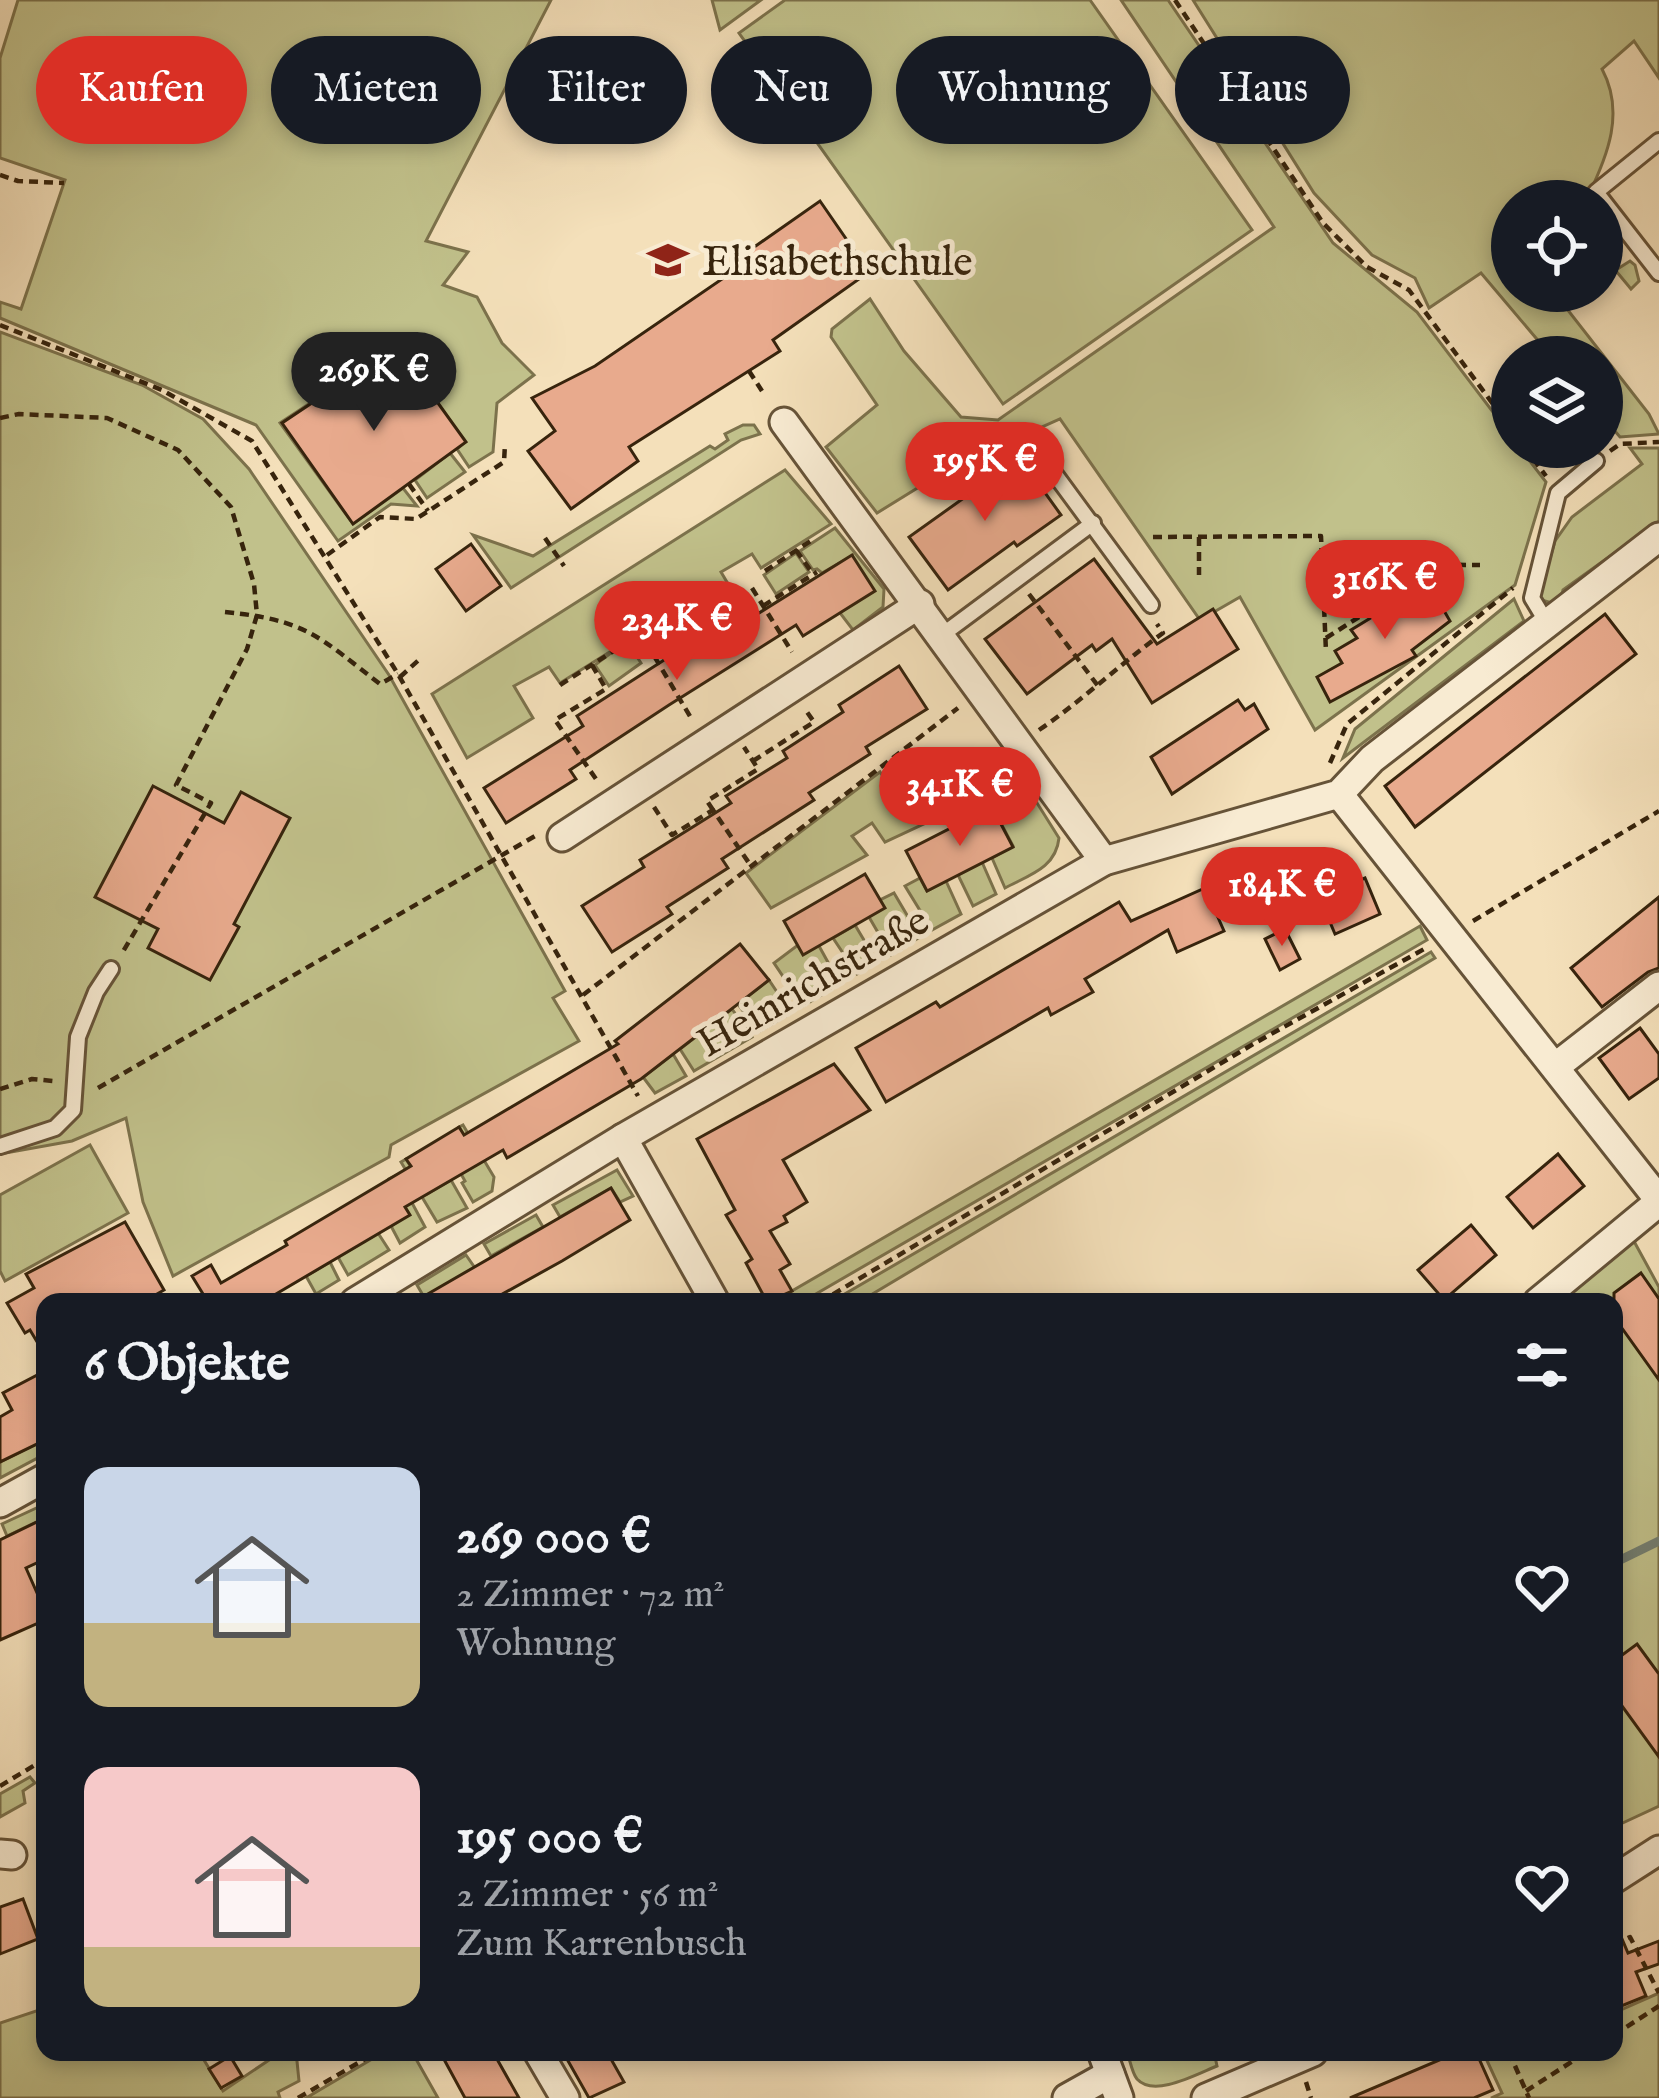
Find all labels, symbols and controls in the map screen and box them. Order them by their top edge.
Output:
chip: Kaufen [36,36,247,144]
chip: Mieten [271,36,481,144]
chip: Filter [505,36,687,144]
chip: Neu [711,36,872,144]
chip: Wohnung [896,36,1151,144]
chip: Haus [1175,36,1350,144]
map controls [1491,180,1623,468]
button: locate [1491,180,1623,312]
school or university icon: Elisabethschule [645,237,691,283]
place label: Elisabethschule [702,237,973,290]
pin: 269K € [276,332,472,434]
button: layers [1491,336,1623,468]
text: 269K € [318,346,430,395]
pin: 195K € [887,422,1083,524]
text: 195K € [932,436,1038,485]
pin: 316K € [1287,540,1483,642]
text: 316K € [1332,554,1438,603]
pin: 234K € [579,581,775,683]
text: 234K € [621,595,733,644]
pin: 341K € [862,747,1058,849]
text: 341K € [906,761,1014,810]
pin: 184K € [1184,847,1380,949]
text: 184K € [1228,861,1336,910]
street label: Heinrichstraße [688,895,939,1071]
icon: filters [1509,1332,1575,1398]
text: 6 Objekte [84,1333,290,1398]
text: 269 000 € [456,1506,651,1571]
icon: home [180,1515,324,1659]
icon: heart [1509,1554,1575,1620]
text: 2 Zimmer · 72 m² [456,1571,725,1620]
text: Wohnung [456,1620,615,1669]
text: 195 000 € [456,1806,643,1871]
icon: home [180,1815,324,1959]
icon: heart [1509,1854,1575,1920]
text: 2 Zimmer · 56 m² [456,1871,719,1920]
text: Zum Karrenbusch [456,1920,747,1969]

